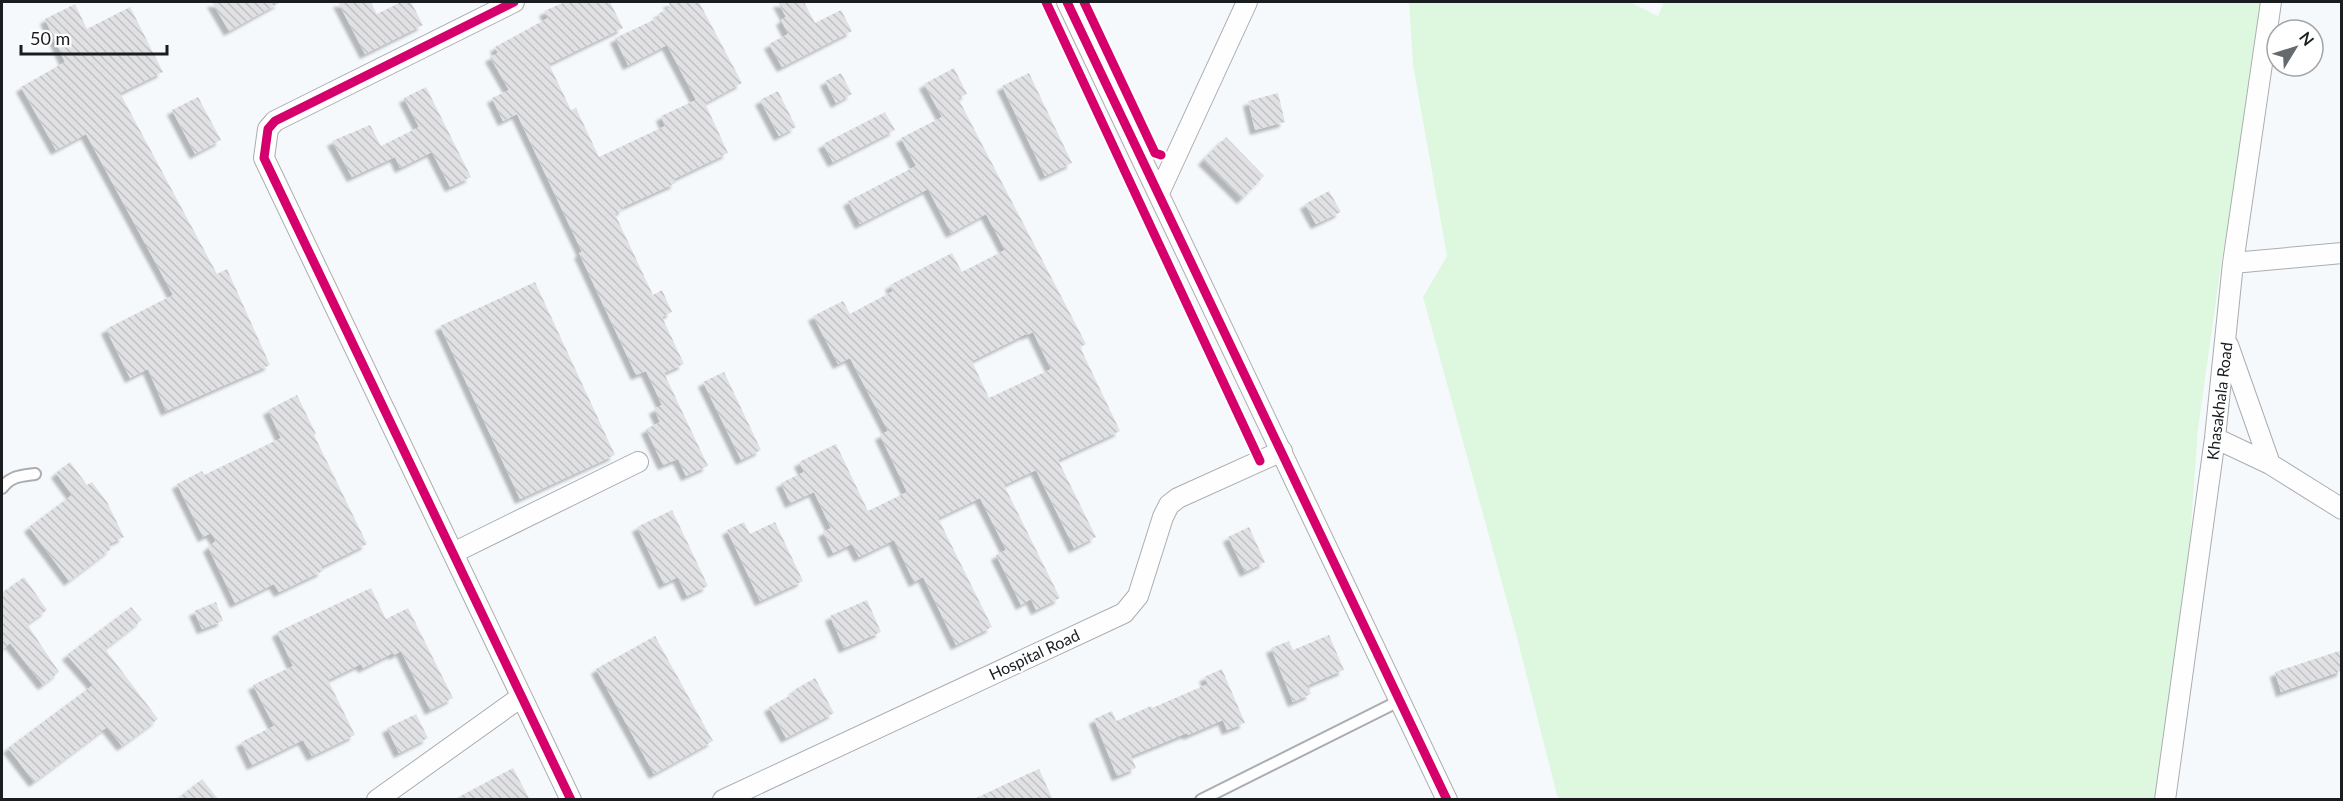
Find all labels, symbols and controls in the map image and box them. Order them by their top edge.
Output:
scale bar [21,18,166,56]
north arrow [2265,18,2325,78]
text: 50 m [30,27,70,49]
text: N [2296,28,2318,49]
street label: Khasakhala Road [2202,341,2236,461]
street label: Hospital Road [986,625,1082,683]

